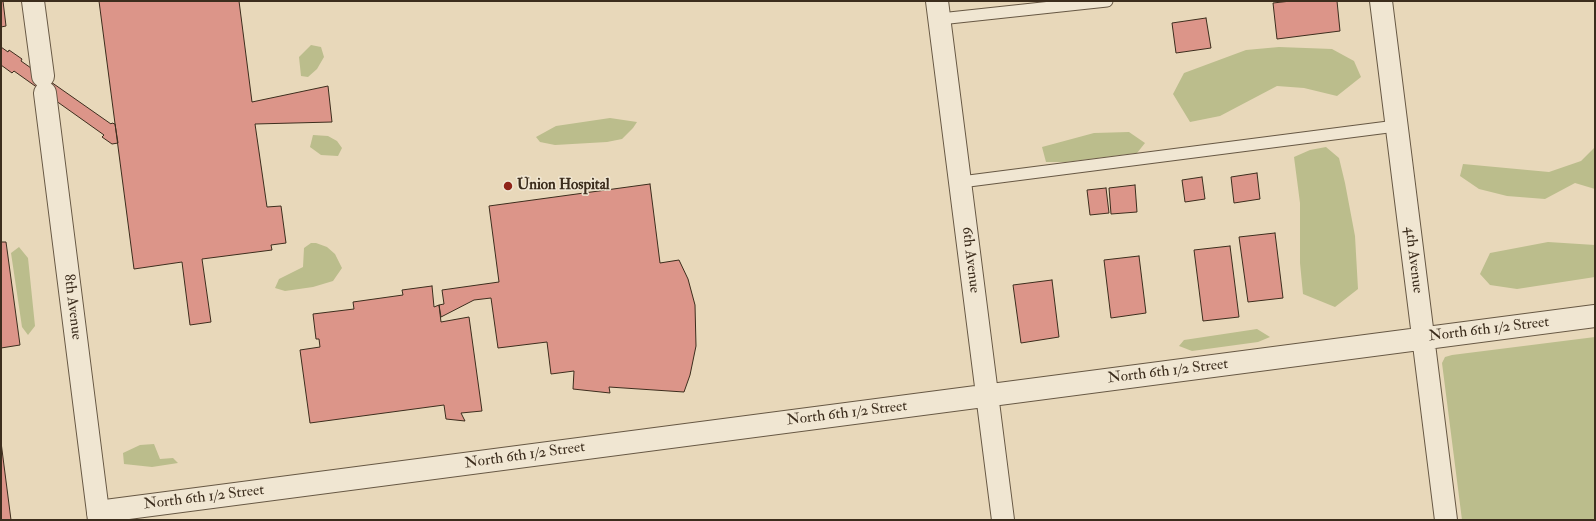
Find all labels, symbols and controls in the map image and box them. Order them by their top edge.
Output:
place label: Union Hospital [517,177,610,195]
marker: Union Hospital [502,180,514,192]
street label: 4th Avenue [1400,225,1426,295]
street label: 6th Avenue [957,226,983,294]
street label: 8th Avenue [59,273,85,341]
street label: North 6th 1/2 Street [1428,314,1550,346]
street label: North 6th 1/2 Street [1107,356,1229,388]
street label: North 6th 1/2 Street [786,398,908,430]
street label: North 6th 1/2 Street [464,439,586,473]
street label: North 6th 1/2 Street [143,482,265,514]

